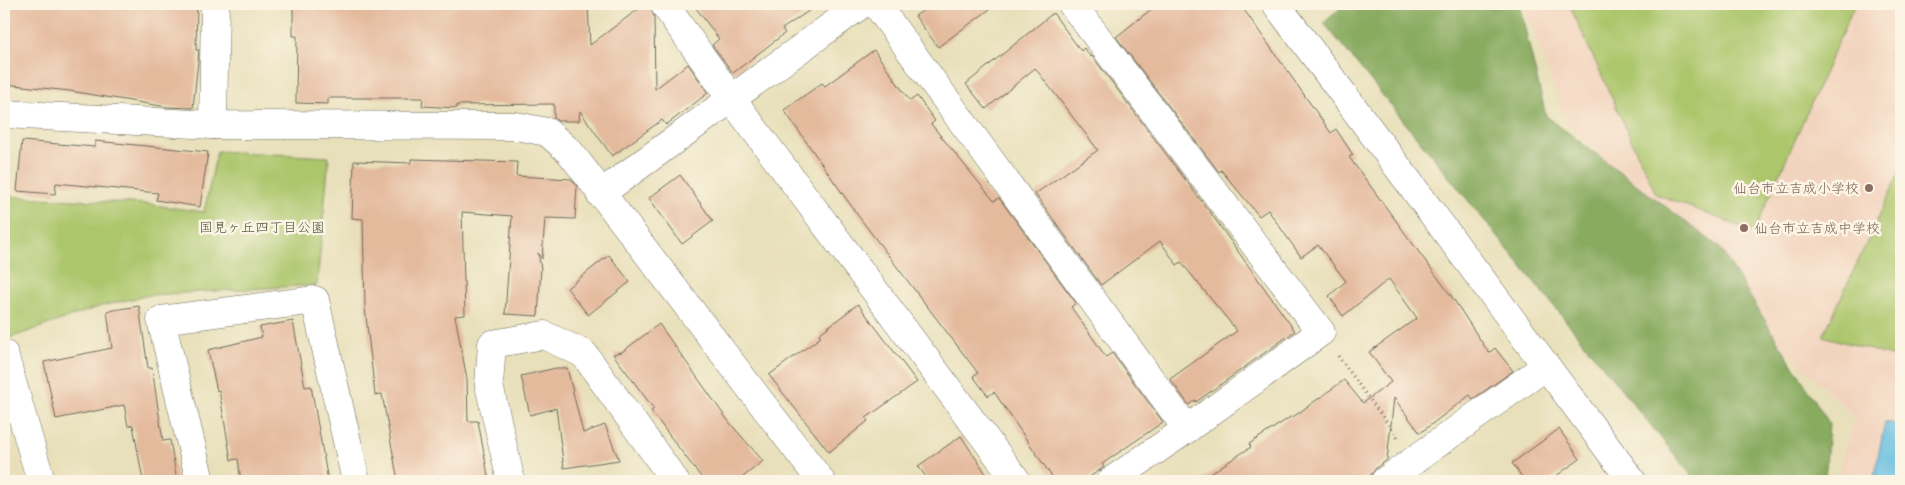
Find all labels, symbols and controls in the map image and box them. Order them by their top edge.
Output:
place label: 仙台市立吉成小学校 [1733,179,1859,197]
marker: 仙台市立吉成小学校 [1863,182,1875,194]
park label: 国見ヶ丘四丁目公園 [199,218,325,236]
place label: 仙台市立吉成中学校 [1754,219,1880,237]
marker: 仙台市立吉成中学校 [1738,222,1750,234]

